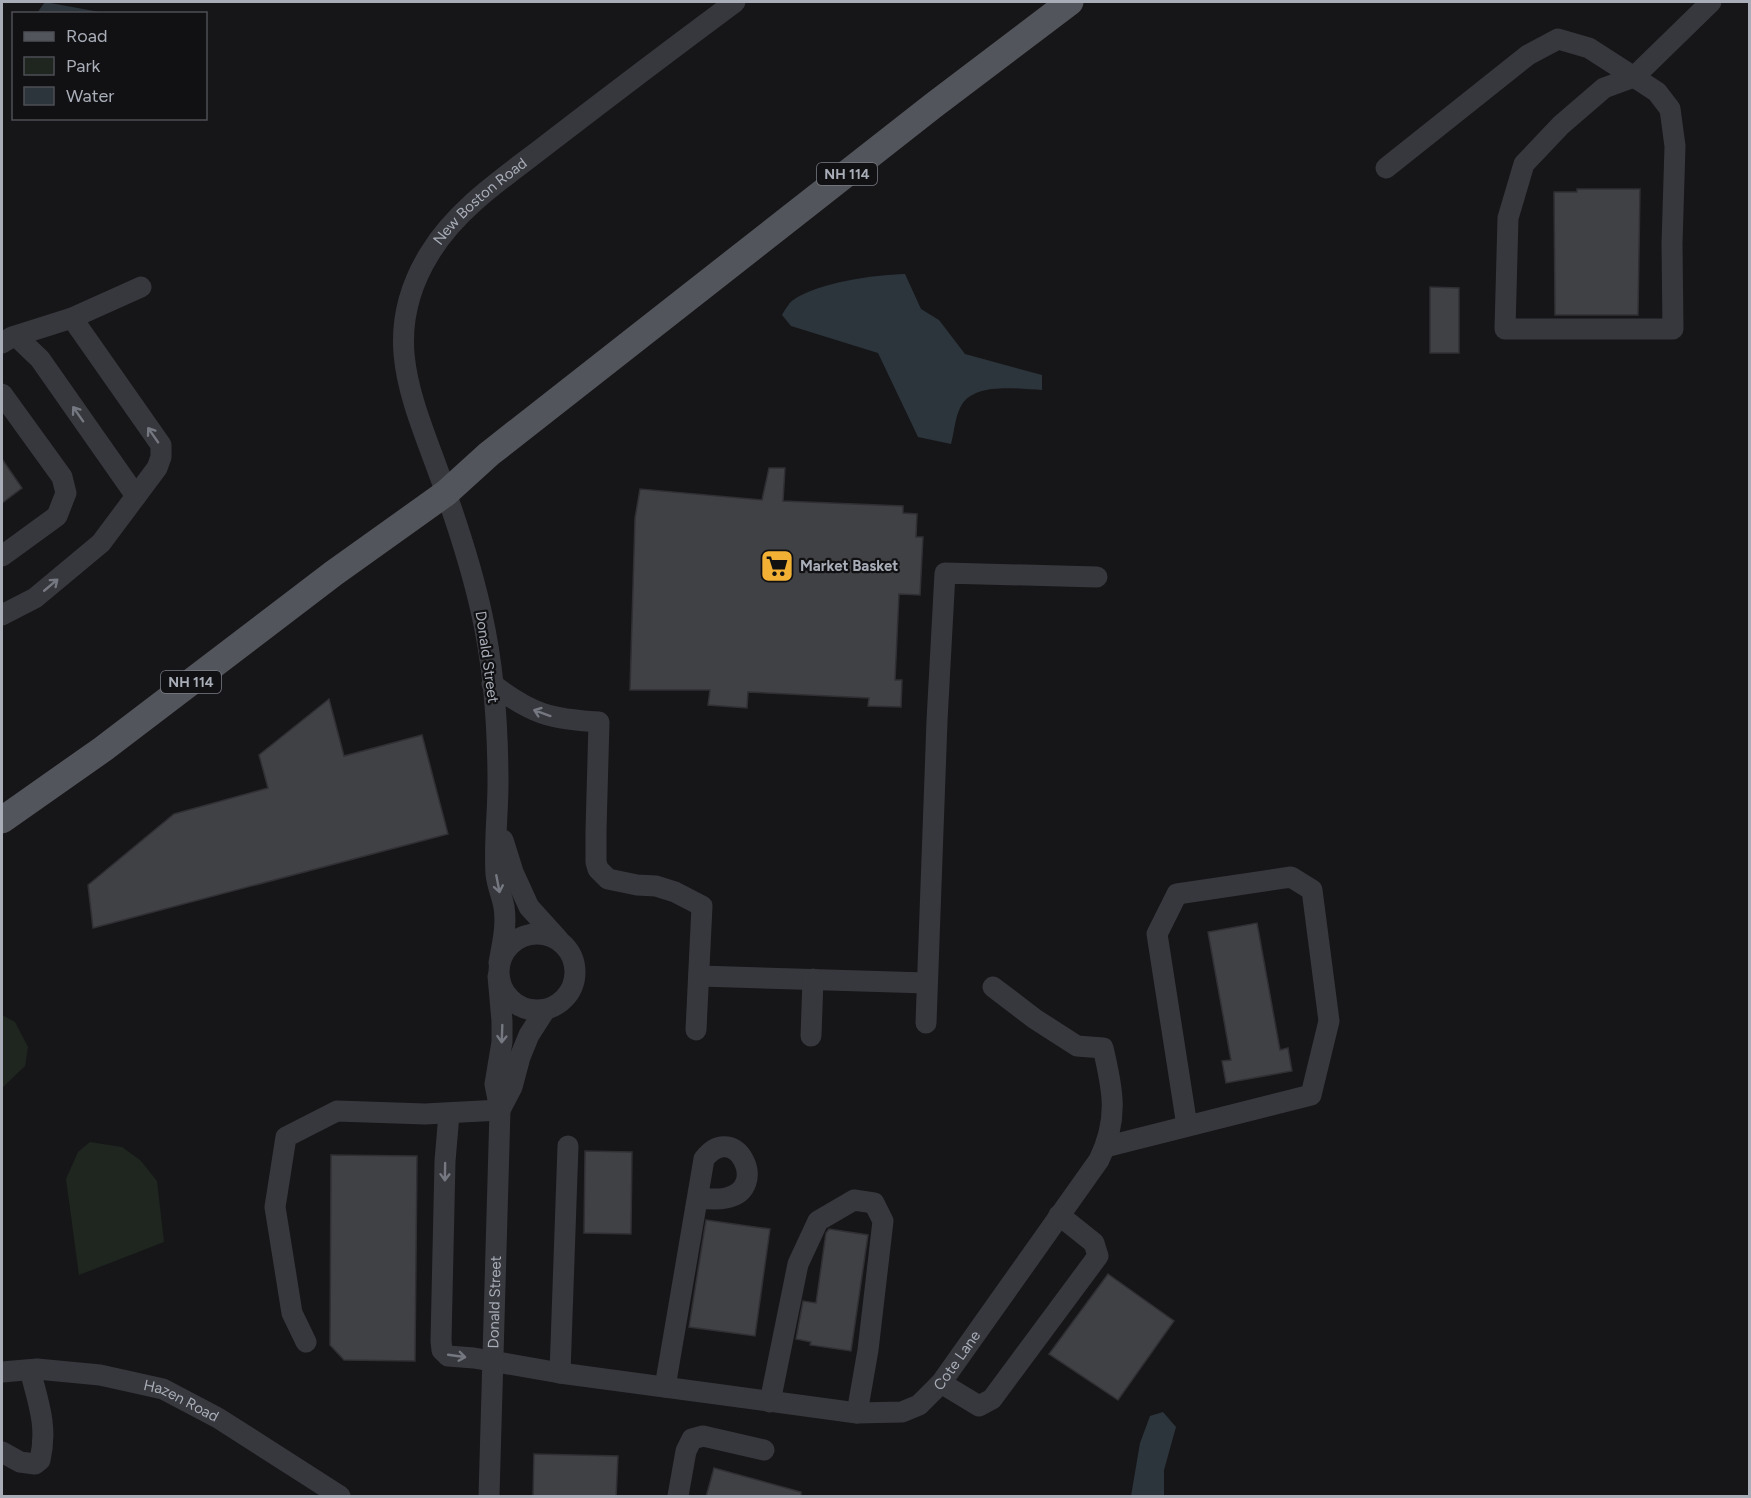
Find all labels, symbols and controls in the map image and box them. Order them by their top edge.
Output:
legend [12,12,207,120]
text: Road [66,25,107,47]
text: Park [66,55,101,77]
text: Water [66,85,114,107]
street label: New Boston Road [429,154,530,248]
road number: NH 114 [817,163,877,185]
one-way arrow [72,406,84,422]
one-way arrow [147,427,159,443]
supermarket icon: Market Basket [759,548,795,584]
place label: Market Basket [800,557,898,575]
one-way arrow [43,578,59,591]
street label: Donald Street [472,610,502,705]
road number: NH 114 [161,671,221,693]
one-way arrow [533,707,552,718]
one-way arrow [493,873,504,893]
one-way arrow [496,1024,507,1044]
one-way arrow [439,1162,451,1182]
street label: Donald Street [484,1255,505,1349]
street label: Cote Lane [930,1327,984,1394]
one-way arrow [447,1351,466,1362]
street label: Hazen Road [142,1376,222,1426]

